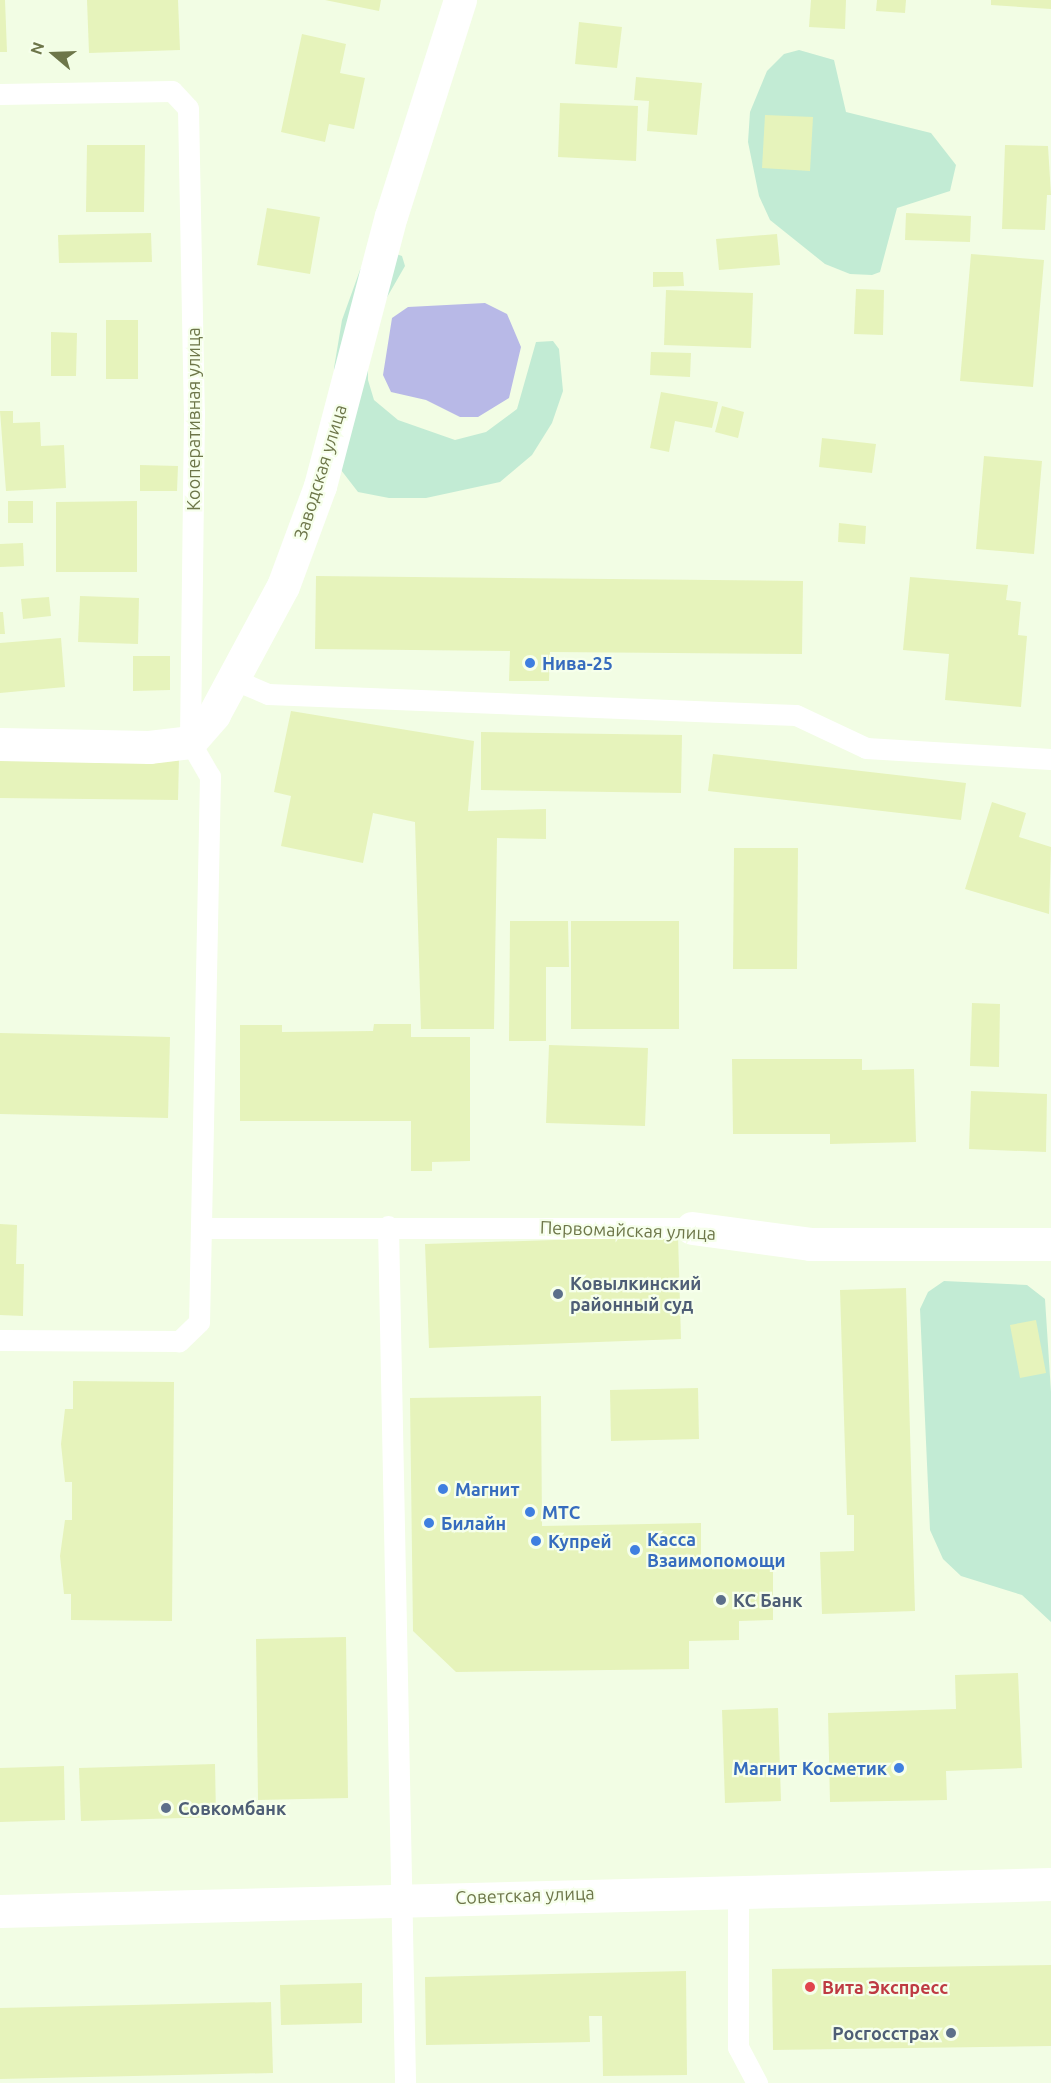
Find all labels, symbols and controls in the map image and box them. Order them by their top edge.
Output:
north arrow [24,24,84,84]
text: N [27,40,47,57]
street label: Кооперативная улица [182,327,204,511]
street label: Заводская улица [289,402,351,542]
place label: Нива-25 [542,652,613,674]
marker: Нива-25 [523,656,537,670]
street label: Первомайская улица [540,1216,716,1244]
place label: Ковылкинский районный суд [570,1273,701,1316]
marker: Ковылкинский районный суд [551,1287,565,1301]
place label: Магнит [455,1478,519,1500]
marker: Магнит [436,1482,450,1496]
place label: МТС [542,1501,580,1523]
marker: МТС [523,1505,537,1519]
place label: Билайн [441,1512,506,1534]
marker: Билайн [422,1516,436,1530]
place label: Касса Взаимопомощи [647,1529,786,1572]
place label: Купрей [548,1530,612,1552]
marker: Купрей [529,1534,543,1548]
marker: Касса Взаимопомощи [628,1543,642,1557]
place label: КС Банк [733,1589,802,1611]
marker: КС Банк [714,1593,728,1607]
place label: Магнит Косметик [733,1757,887,1779]
marker: Магнит Косметик [892,1761,906,1775]
place label: Совкомбанк [178,1797,286,1819]
marker: Совкомбанк [159,1801,173,1815]
street label: Советская улица [455,1882,595,1908]
place label: Вита Экспресс [822,1976,948,1998]
marker: Вита Экспресс [803,1980,817,1994]
place label: Росгосстрах [832,2022,939,2044]
marker: Росгосстрах [944,2026,958,2040]

